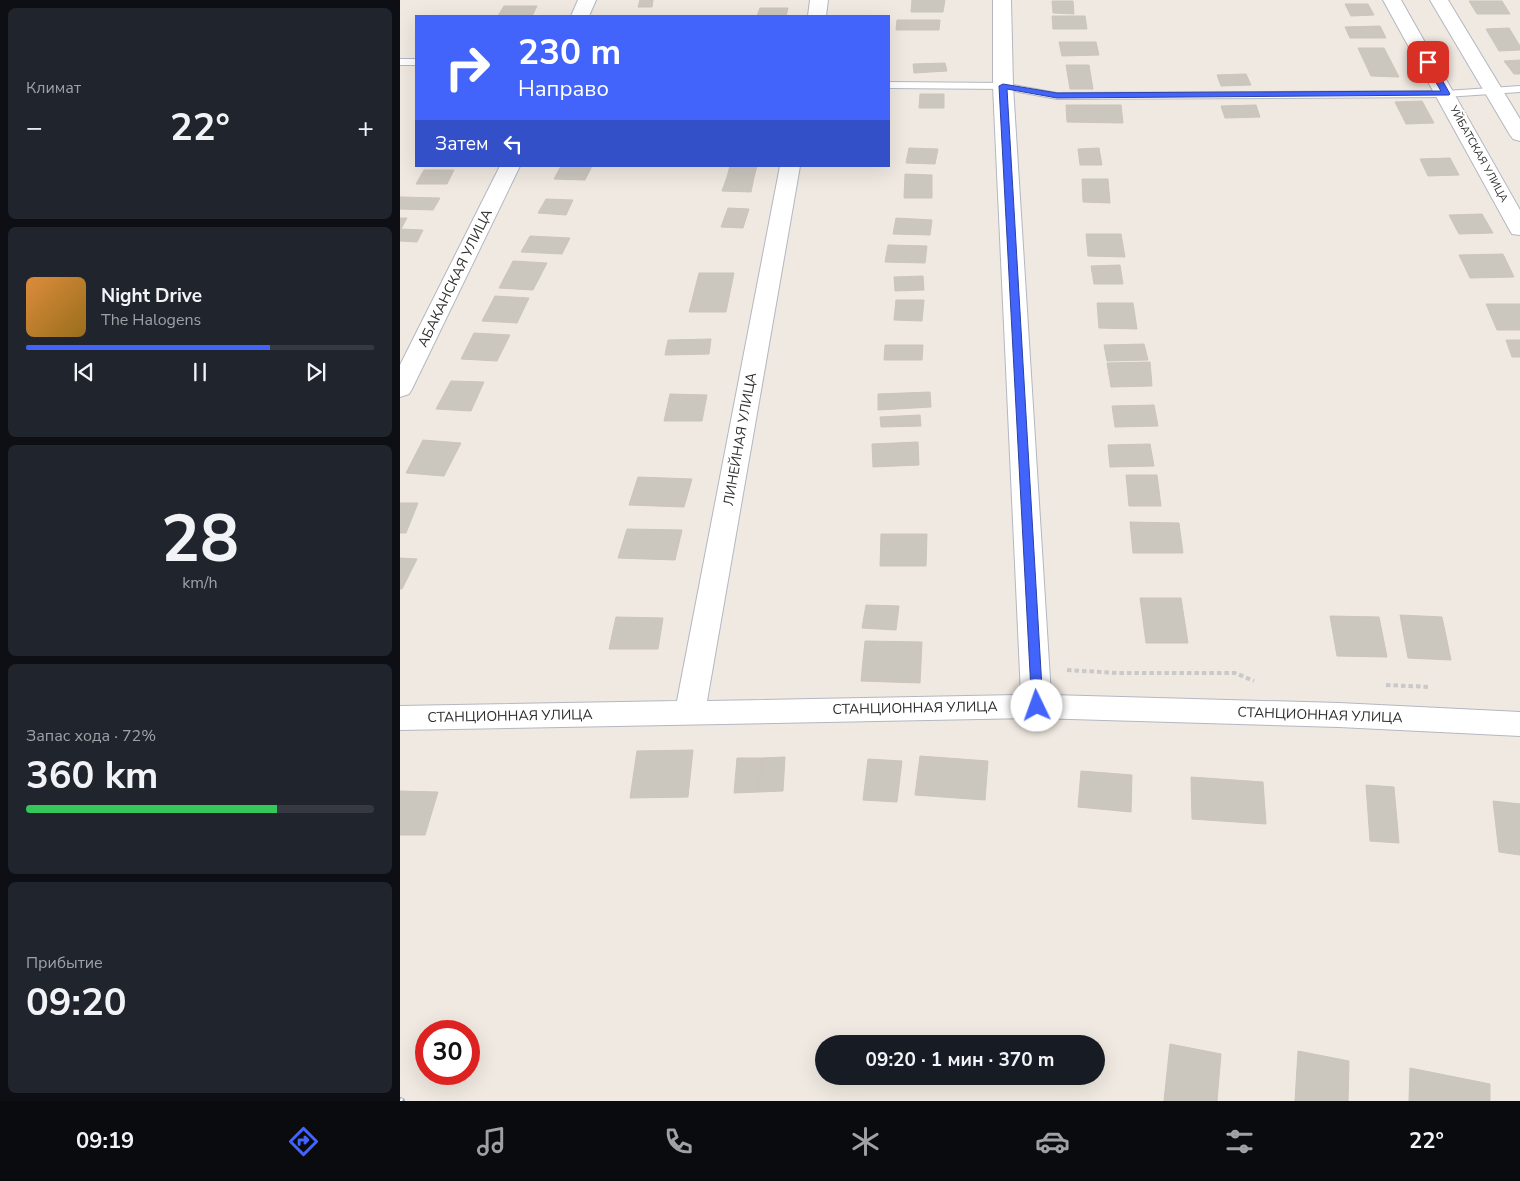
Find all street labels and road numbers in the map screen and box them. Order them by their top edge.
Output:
street label: УЙБАТСКАЯ УЛИЦА [1446,102,1512,205]
street label: АБАКАНСКАЯ УЛИЦА [413,206,497,350]
street label: ЛИНЕЙНАЯ УЛИЦА [719,371,761,507]
street label: СТАНЦИОННАЯ УЛИЦА [832,697,998,719]
street label: СТАНЦИОННАЯ УЛИЦА [1237,703,1403,727]
street label: СТАНЦИОННАЯ УЛИЦА [427,705,593,727]

